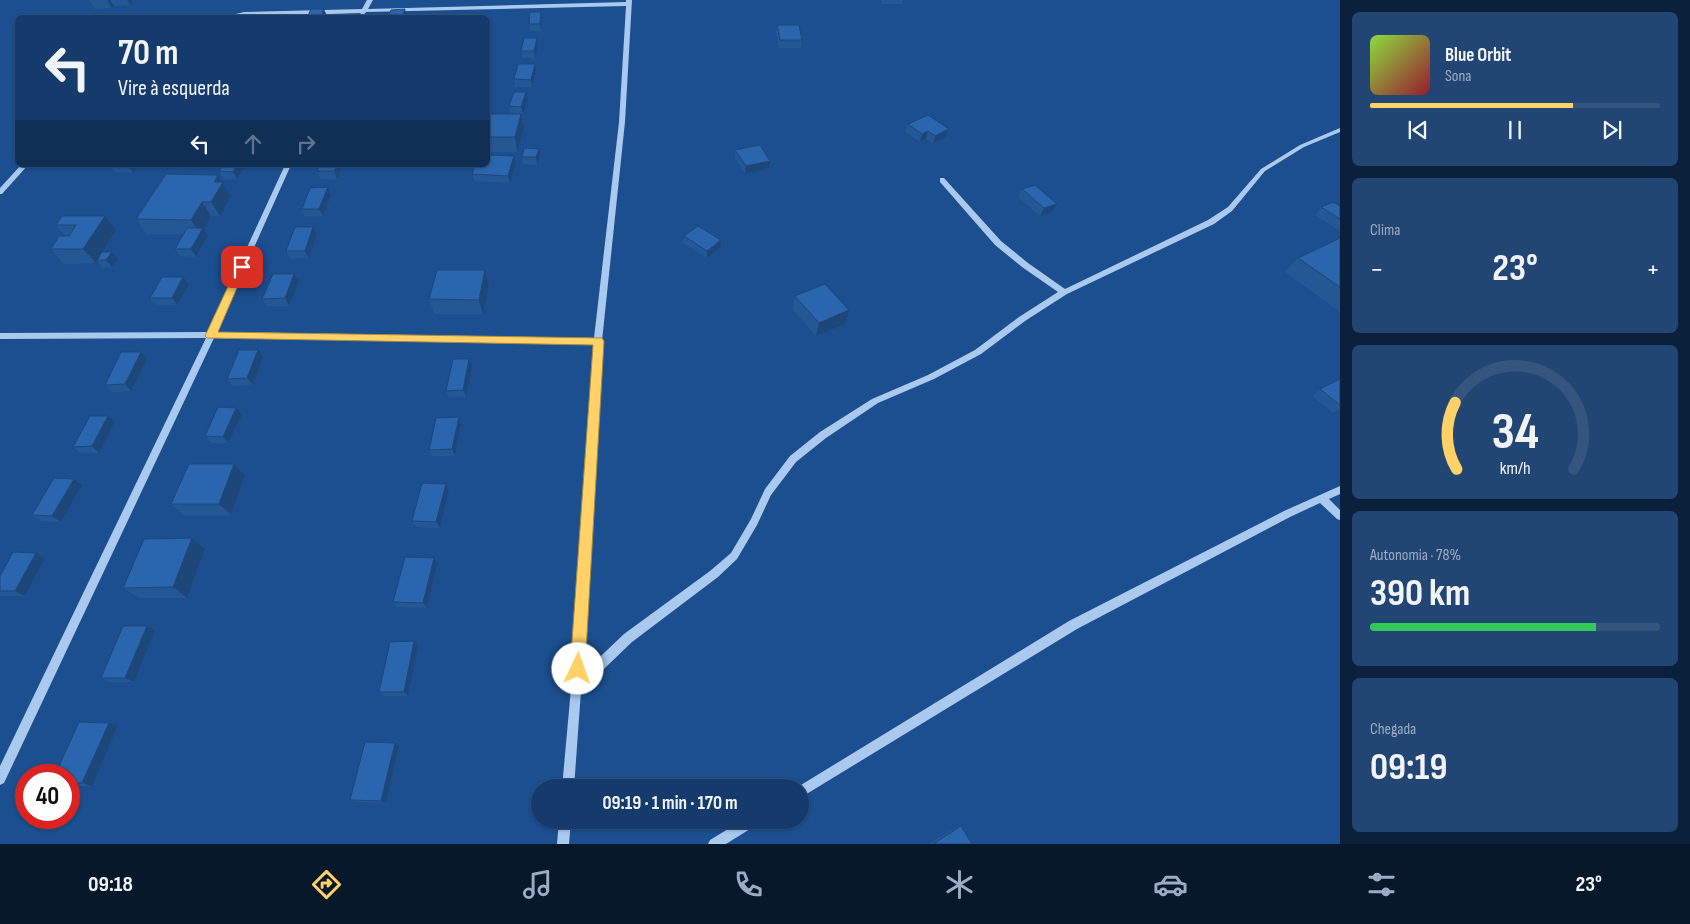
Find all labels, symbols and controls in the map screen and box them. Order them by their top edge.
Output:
text: 70 m [118,32,178,75]
icon: left [35,35,100,100]
text: Blue Orbit [1445,44,1511,67]
text: Sona [1445,67,1472,86]
text: Vire à esquerda [118,75,230,102]
icon: previous [1404,116,1432,144]
icon: pause [1501,116,1529,144]
icon: next [1598,116,1626,144]
icon: left [186,130,214,158]
icon: ahead [239,130,267,158]
icon: right [292,130,320,158]
text: Clima [1370,221,1400,240]
pin [221,246,263,288]
text: 23° [1492,246,1538,291]
icon: arrive [228,253,256,281]
text: − [1370,253,1384,286]
text: + [1646,253,1660,286]
text: 34 [1491,401,1539,464]
text: km/h [1500,458,1530,479]
text: Autonomia · 78% [1370,546,1461,565]
text: 390 km [1370,571,1470,616]
position arrow [551,642,603,694]
text: Chegada [1370,720,1416,739]
text: 09:19 [1370,745,1447,790]
speed limit sign: 40 [15,764,80,829]
text: 09:19 · 1 min · 170 m [602,792,738,815]
icon: directions [309,867,344,902]
icon: music [520,867,555,902]
icon: phone [731,867,766,902]
icon: climate [942,867,977,902]
icon: car [1153,867,1188,902]
icon: filters [1364,867,1399,902]
text: 09:18 [88,871,133,898]
text: 23° [1576,871,1602,898]

